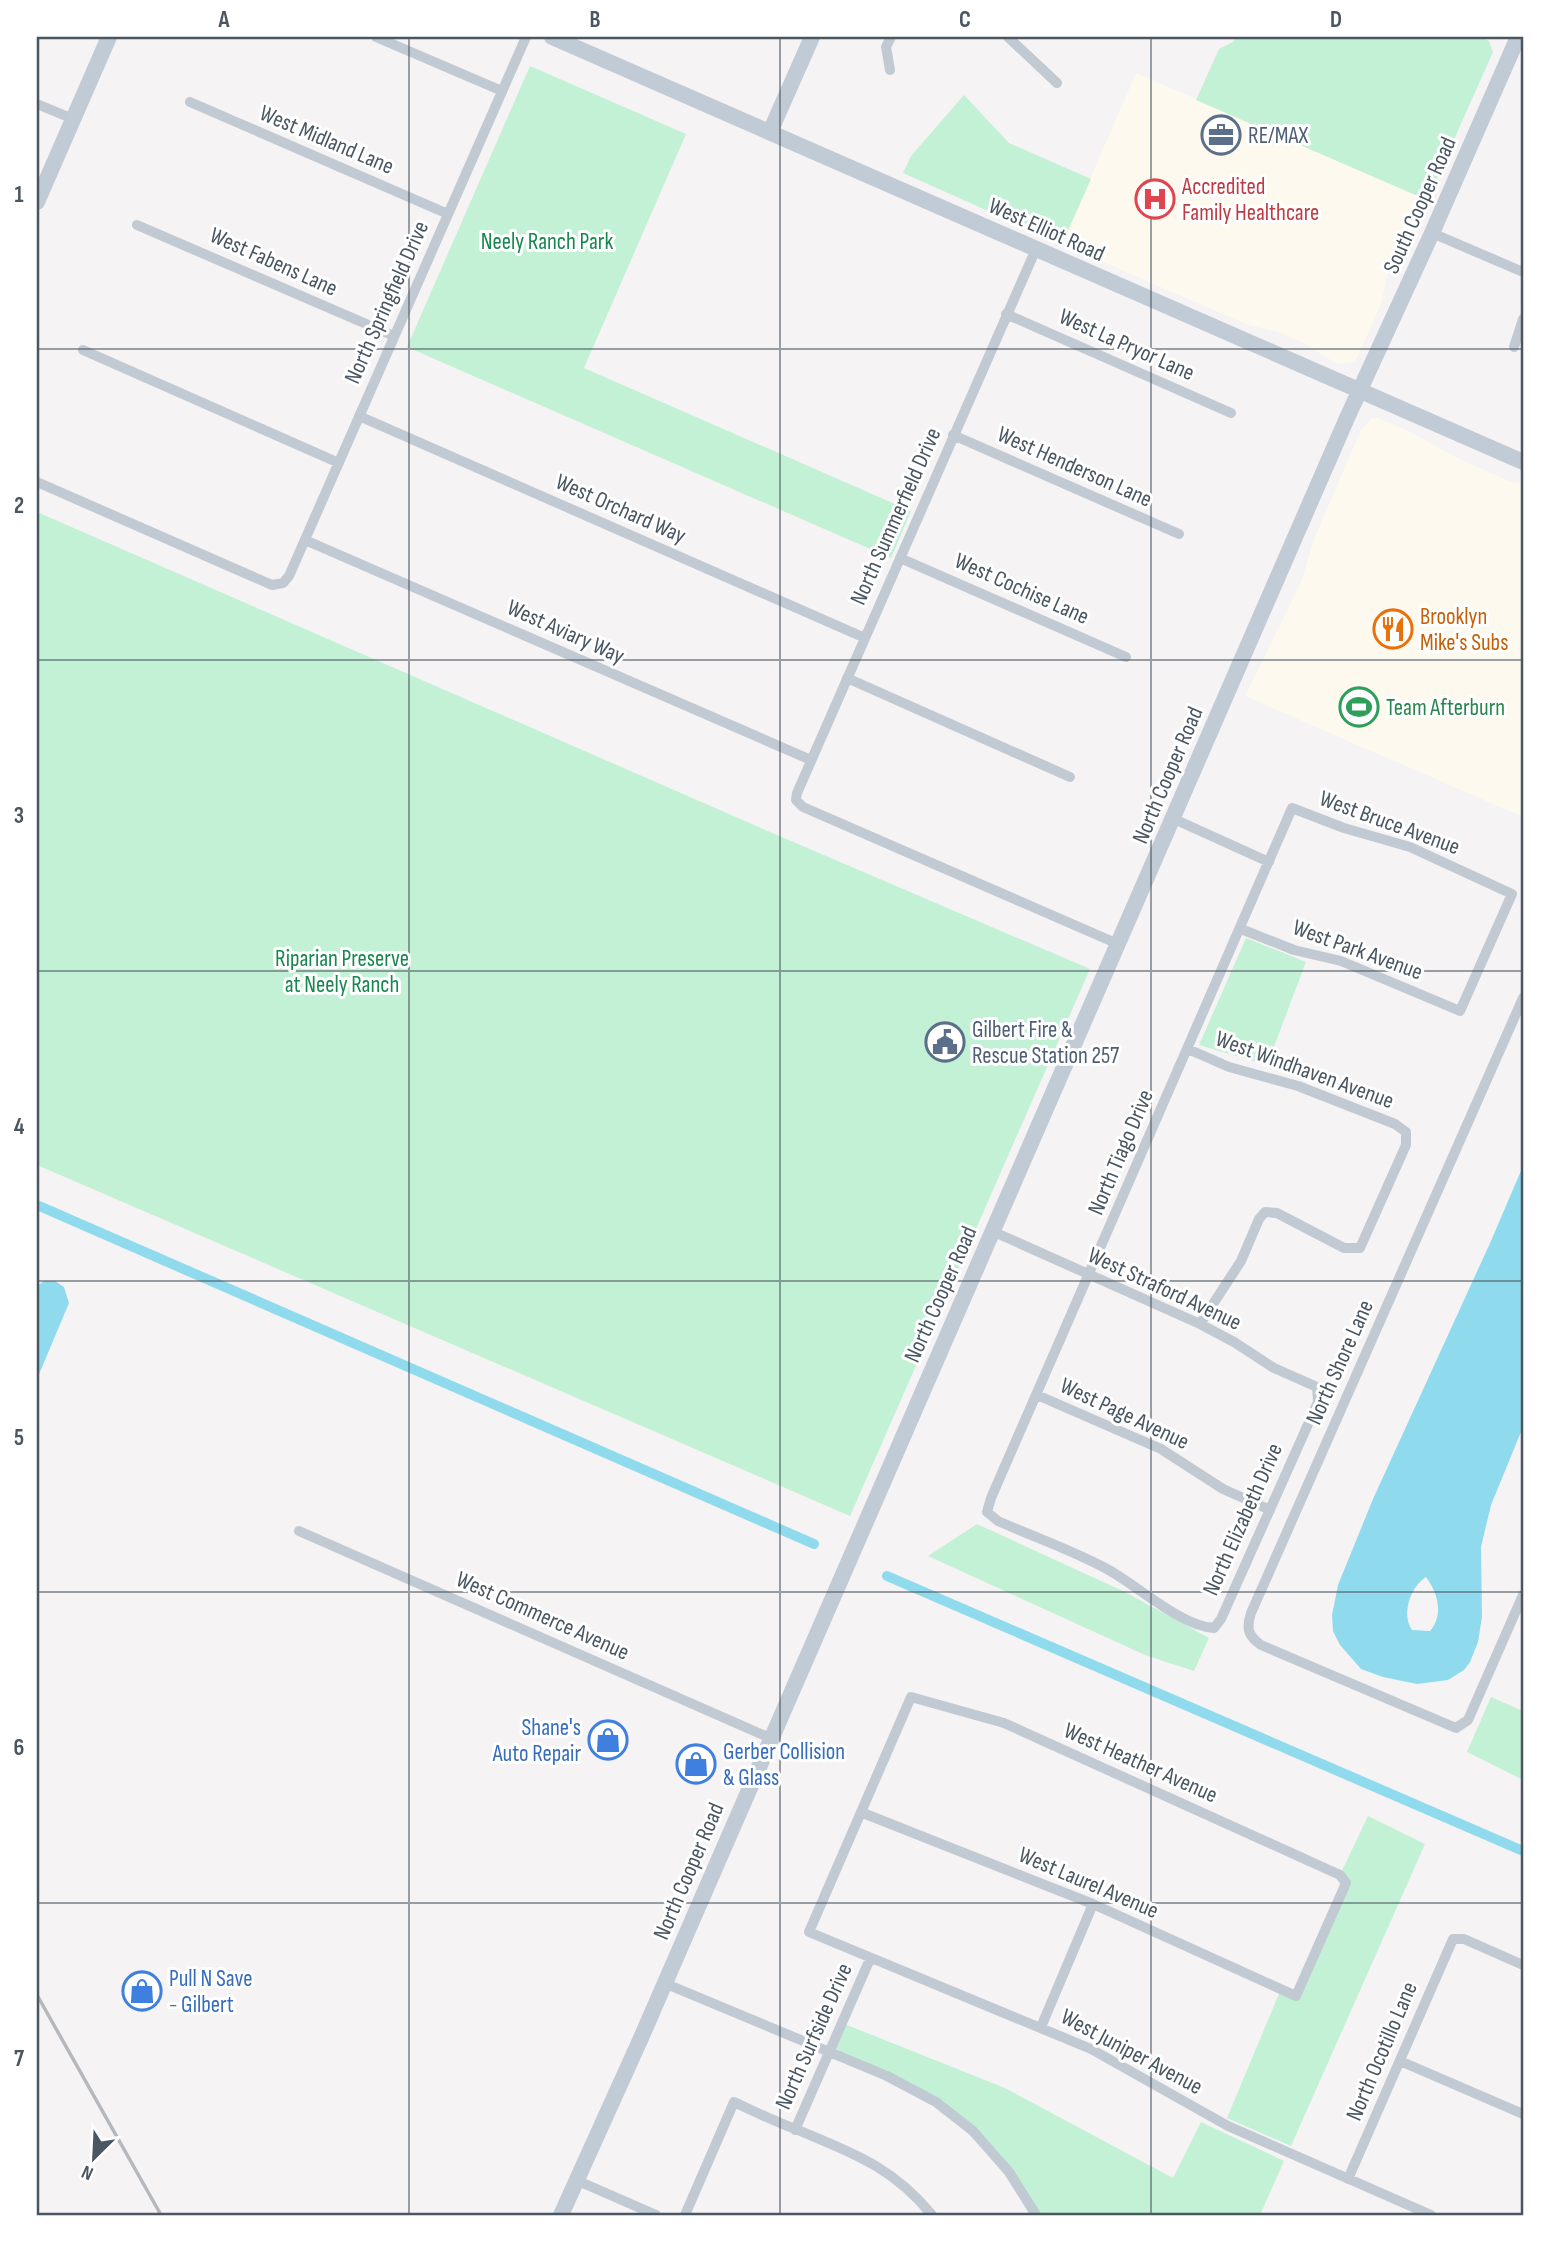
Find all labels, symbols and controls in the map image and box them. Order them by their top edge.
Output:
text: A [218,6,231,34]
text: B [590,6,601,34]
text: C [959,6,971,34]
text: D [1330,6,1342,34]
street label: West Midland Lane [255,99,398,181]
office icon: RE/MAX [1200,114,1242,156]
place label: RE/MAX [1248,122,1308,150]
street label: South Cooper Road [1377,133,1463,278]
place label: Accredited Family Healthcare [1181,173,1319,227]
hospital icon: Accredited Family Healthcare [1134,178,1176,220]
text: 1 [14,181,24,209]
street label: West Elliot Road [984,192,1109,268]
street label: North Springfield Drive [339,217,435,388]
street label: West Fabens Lane [205,221,342,303]
park label: Neely Ranch Park [481,228,613,256]
street label: West La Pryor Lane [1055,303,1199,387]
street label: West Henderson Lane [993,420,1156,514]
street label: North Summerfield Drive [844,424,948,609]
street label: West Orchard Way [551,468,690,550]
text: 2 [14,492,24,520]
street label: West Cochise Lane [950,547,1093,631]
street label: West Aviary Way [503,594,629,670]
place label: Brooklyn Mike's Subs [1420,603,1508,657]
restaurant icon: Brooklyn Mike's Subs [1372,608,1414,650]
sports icon: Team Afterburn [1338,686,1380,728]
place label: Team Afterburn [1386,694,1505,722]
street label: North Cooper Road [1126,703,1209,848]
street label: West Bruce Avenue [1316,785,1464,861]
text: 3 [14,802,24,830]
street label: West Park Avenue [1289,913,1426,986]
park label: Riparian Preserve at Neely Ranch [275,945,409,999]
place label: Gilbert Fire & Rescue Station 257 [972,1016,1119,1070]
public building icon: Gilbert Fire & Rescue Station 257 [924,1021,966,1063]
street label: West Windhaven Avenue [1212,1025,1398,1115]
street label: North Tiago Drive [1082,1085,1160,1219]
text: 4 [14,1113,25,1141]
street label: North Cooper Road [898,1222,983,1367]
street label: West Straford Avenue [1083,1241,1246,1337]
street label: North Shore Lane [1300,1296,1380,1429]
street label: West Page Avenue [1056,1372,1194,1456]
text: 5 [14,1424,24,1452]
street label: North Elizabeth Drive [1197,1439,1289,1600]
street label: West Commerce Avenue [452,1565,633,1667]
place label: Shane's Auto Repair [492,1714,581,1768]
street label: West Heather Avenue [1059,1717,1222,1809]
shop icon: Shane's Auto Repair [587,1719,629,1761]
text: 6 [14,1734,24,1762]
place label: Gerber Collision & Glass [723,1738,845,1792]
shop icon: Gerber Collision & Glass [675,1743,717,1785]
street label: North Cooper Road [647,1799,730,1944]
street label: West Laurel Avenue [1014,1841,1163,1925]
street label: North Surfside Drive [769,1959,859,2114]
place label: Pull N Save - Gilbert [169,1965,252,2019]
shop icon: Pull N Save - Gilbert [121,1970,163,2012]
street label: North Ocotillo Lane [1340,1978,1424,2125]
street label: West Juniper Avenue [1056,2003,1207,2101]
text: 7 [14,2045,24,2073]
north arrow [60,2122,130,2192]
text: N [78,2160,97,2185]

